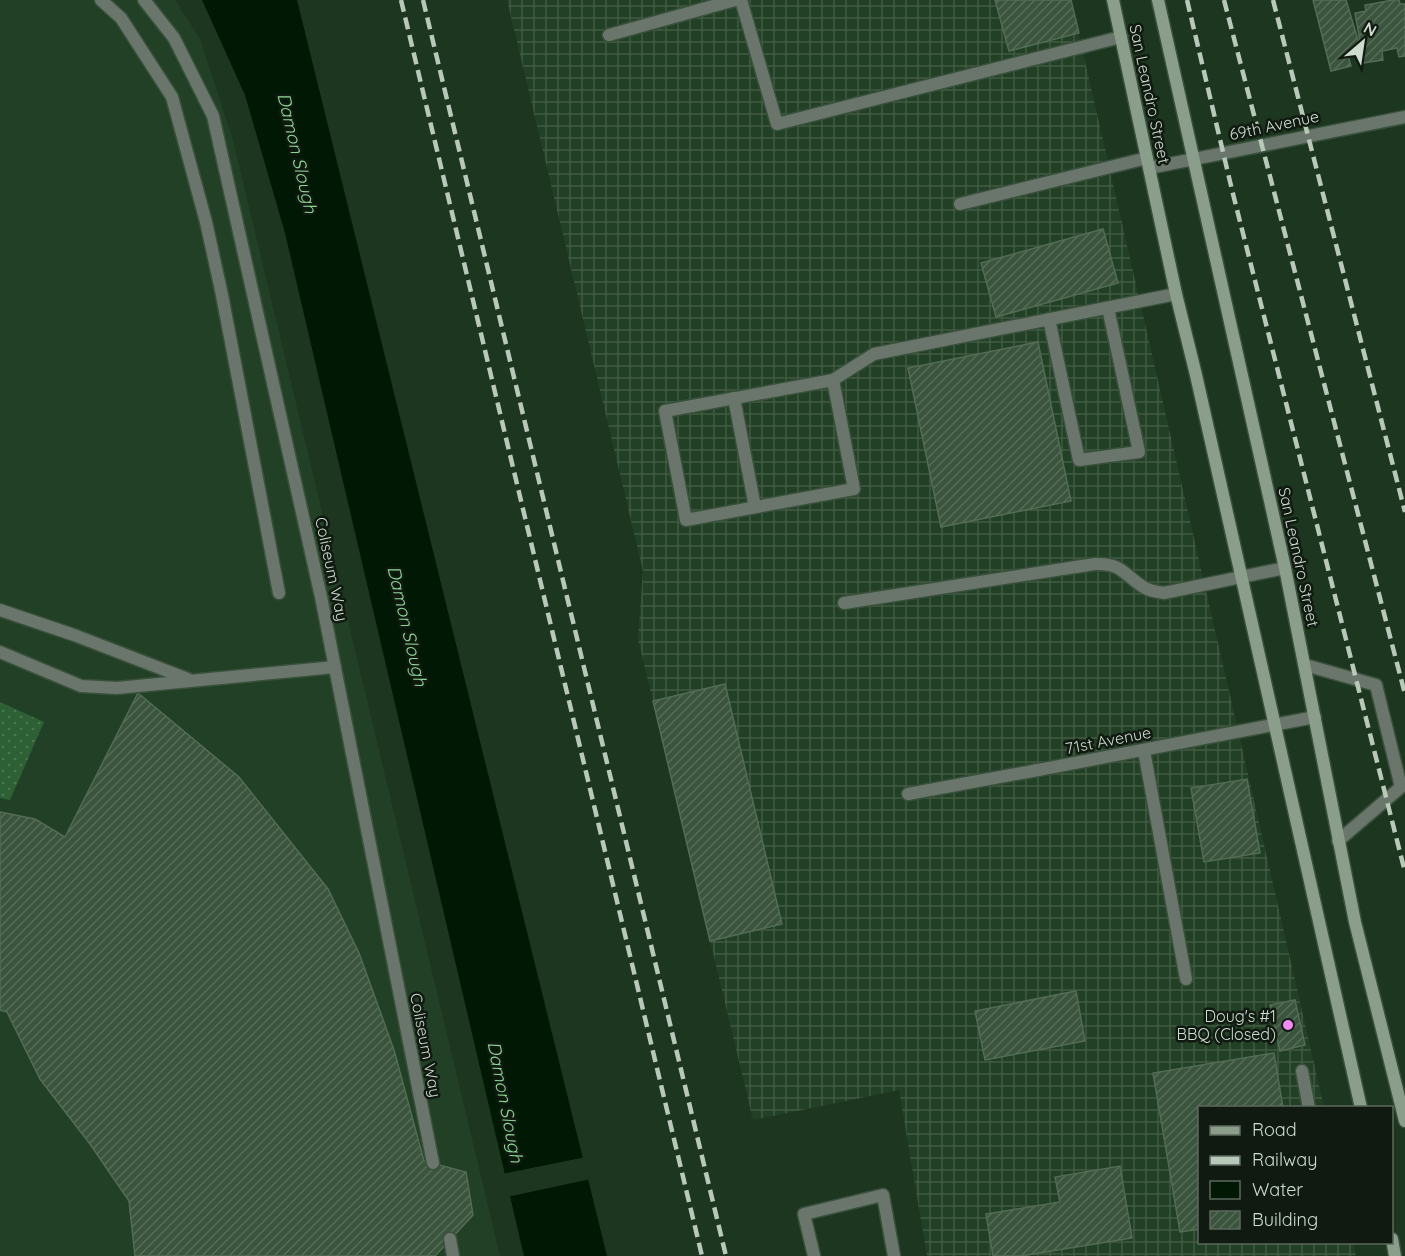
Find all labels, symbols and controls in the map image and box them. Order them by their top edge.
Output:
north arrow [1333,12,1393,72]
text: N [1360,17,1380,40]
street label: San Leandro Street [1125,22,1175,166]
water label: Damon Slough [272,90,323,216]
street label: 69th Avenue [1227,106,1321,144]
street label: San Leandro Street [1274,485,1324,629]
street label: Coliseum Way [311,515,353,623]
water label: Damon Slough [382,563,433,689]
street label: 71st Avenue [1063,722,1153,758]
street label: Coliseum Way [406,991,446,1099]
place label: Doug's #1 BBQ (Closed) [1177,1006,1276,1044]
marker: Doug's #1 BBQ (Closed) [1281,1018,1295,1032]
water label: Damon Slough [482,1039,529,1165]
legend [1198,1106,1393,1244]
text: Road [1252,1118,1297,1141]
text: Railway [1252,1148,1318,1171]
text: Water [1252,1178,1303,1201]
text: Building [1252,1208,1318,1231]

